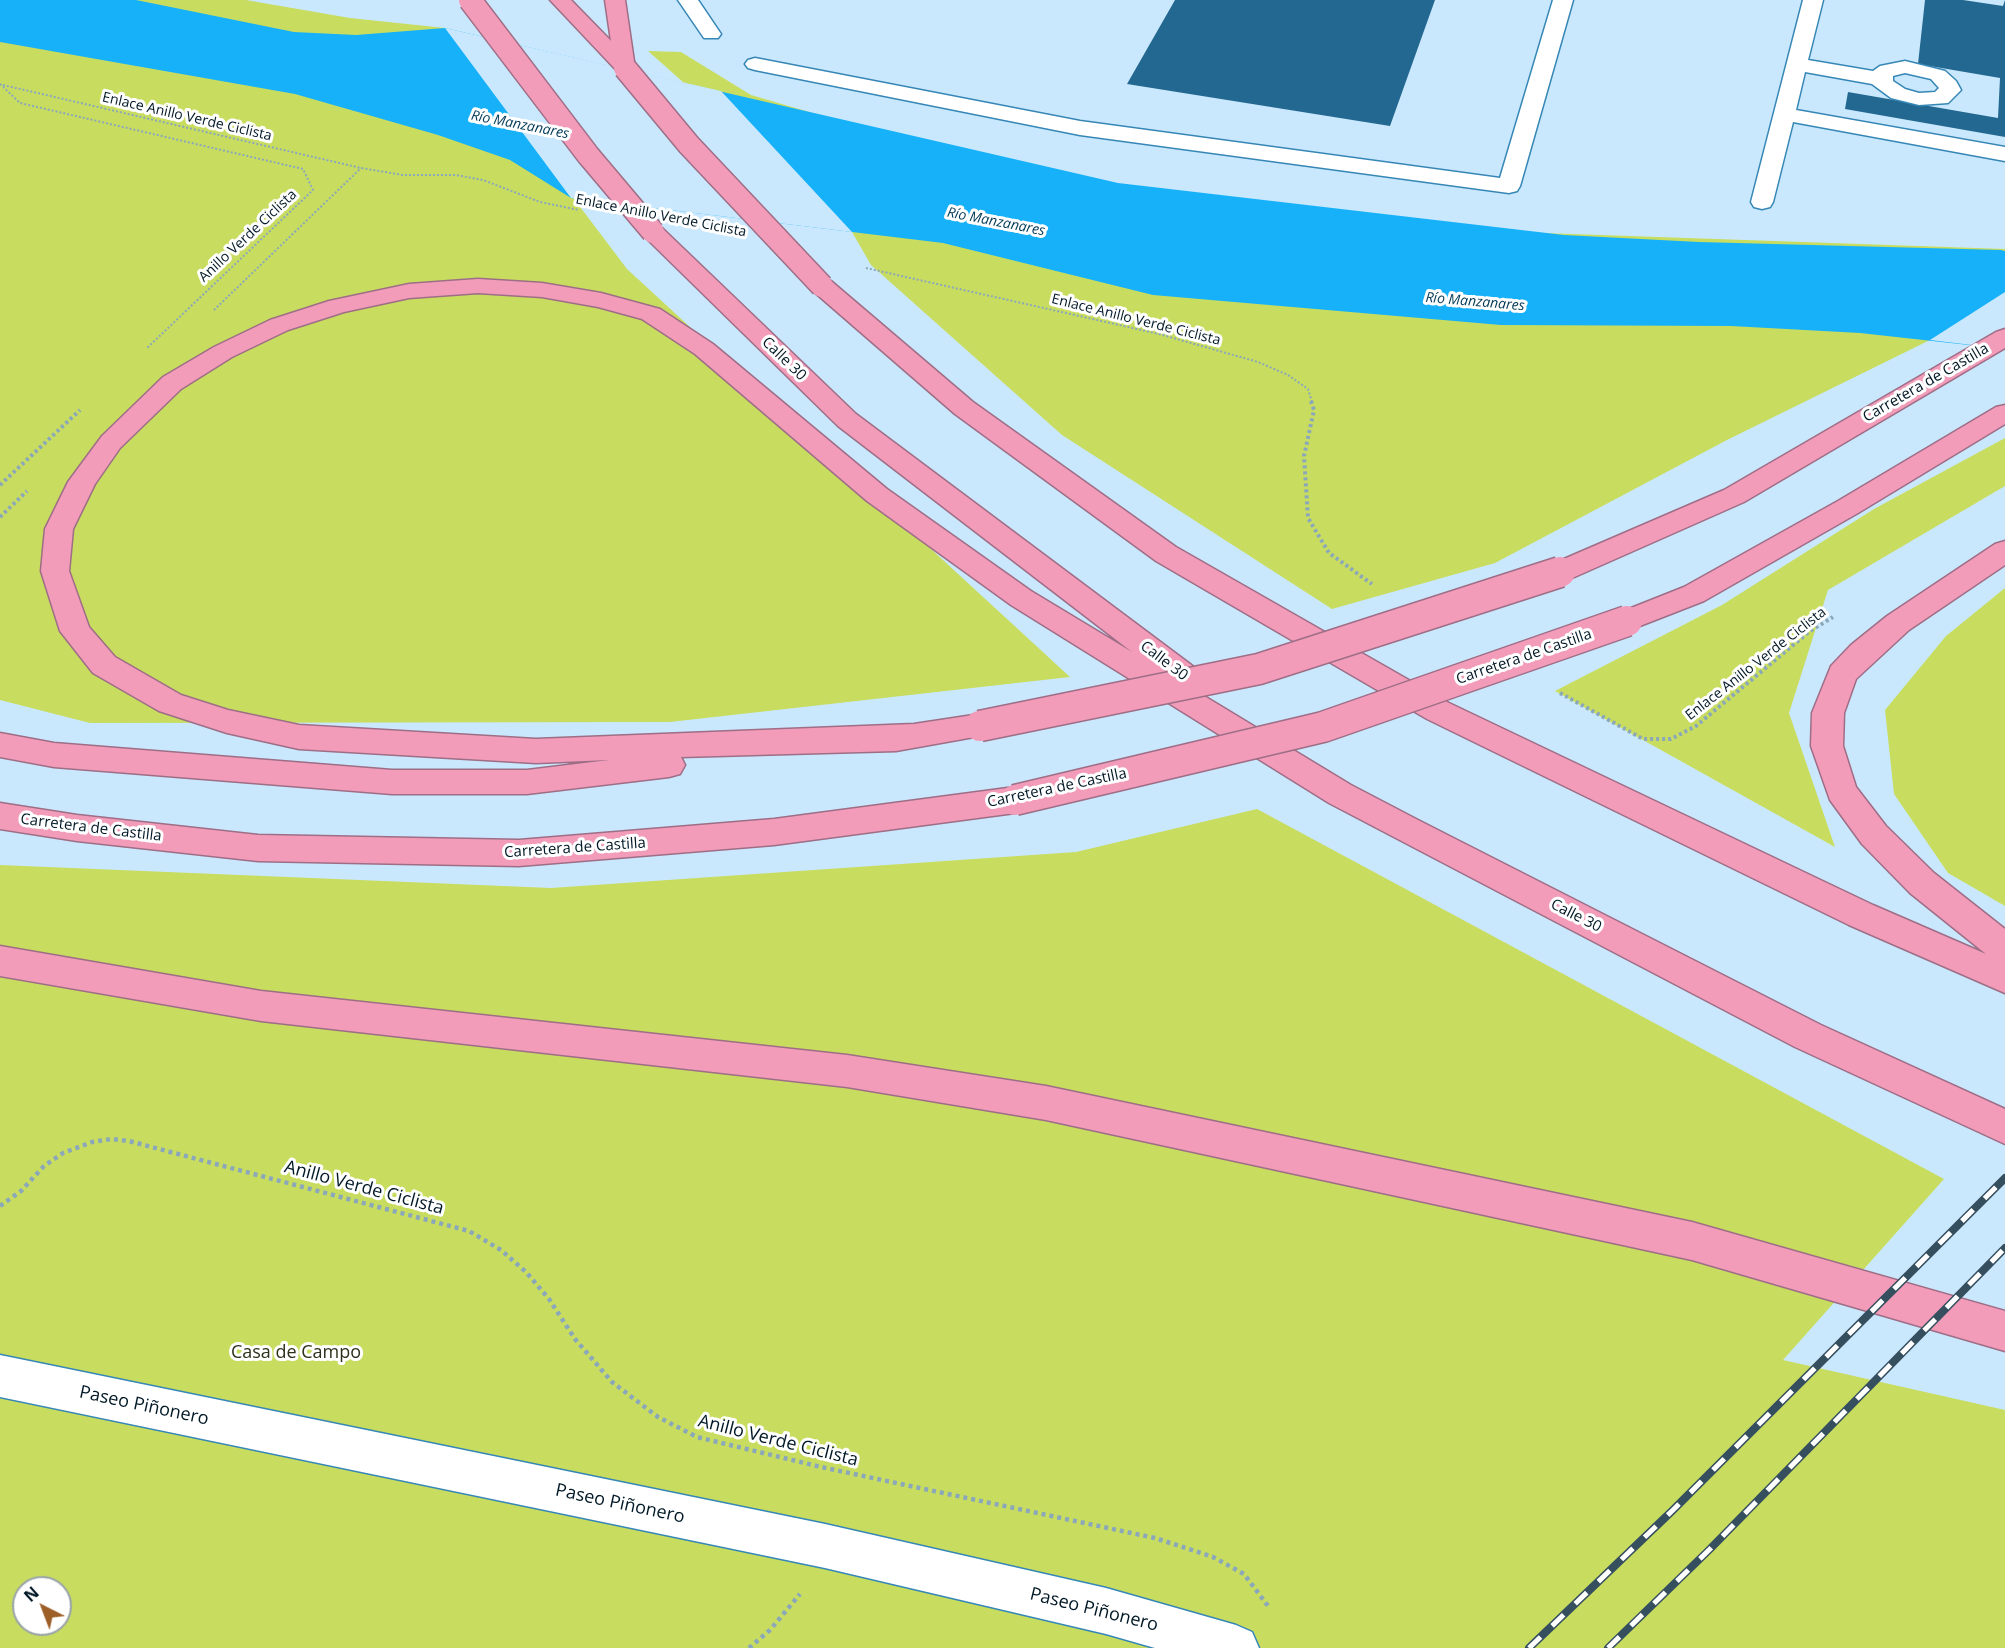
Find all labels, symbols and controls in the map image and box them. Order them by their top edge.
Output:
street label: Enlace Anillo Verde Ciclista [101,89,273,145]
water label: Río Manzanares [470,107,570,143]
street label: Anillo Verde Ciclista [196,186,300,286]
street label: Enlace Anillo Verde Ciclista [574,191,748,241]
water label: Río Manzanares [946,204,1046,240]
water label: Río Manzanares [1425,289,1525,315]
street label: Enlace Anillo Verde Ciclista [1050,291,1222,349]
street label: Calle 30 [758,333,810,385]
street label: Carretera de Castilla [1860,340,1992,426]
street label: Enlace Anillo Verde Ciclista [1682,604,1830,724]
street label: Carretera de Castilla [1454,625,1594,689]
street label: Calle 30 [1137,637,1191,685]
street label: Carretera de Castilla [986,764,1128,812]
street label: Carretera de Castilla [19,810,163,846]
street label: Carretera de Castilla [504,834,646,862]
street label: Calle 30 [1547,896,1605,936]
street label: Anillo Verde Ciclista [282,1156,446,1220]
park label: Casa de Campo [231,1342,361,1364]
street label: Paseo Piñonero [77,1382,211,1430]
street label: Anillo Verde Ciclista [696,1411,860,1471]
street label: Paseo Piñonero [553,1480,687,1528]
north arrow [12,1576,72,1636]
text: N [19,1582,43,1607]
street label: Paseo Piñonero [1028,1584,1160,1636]

